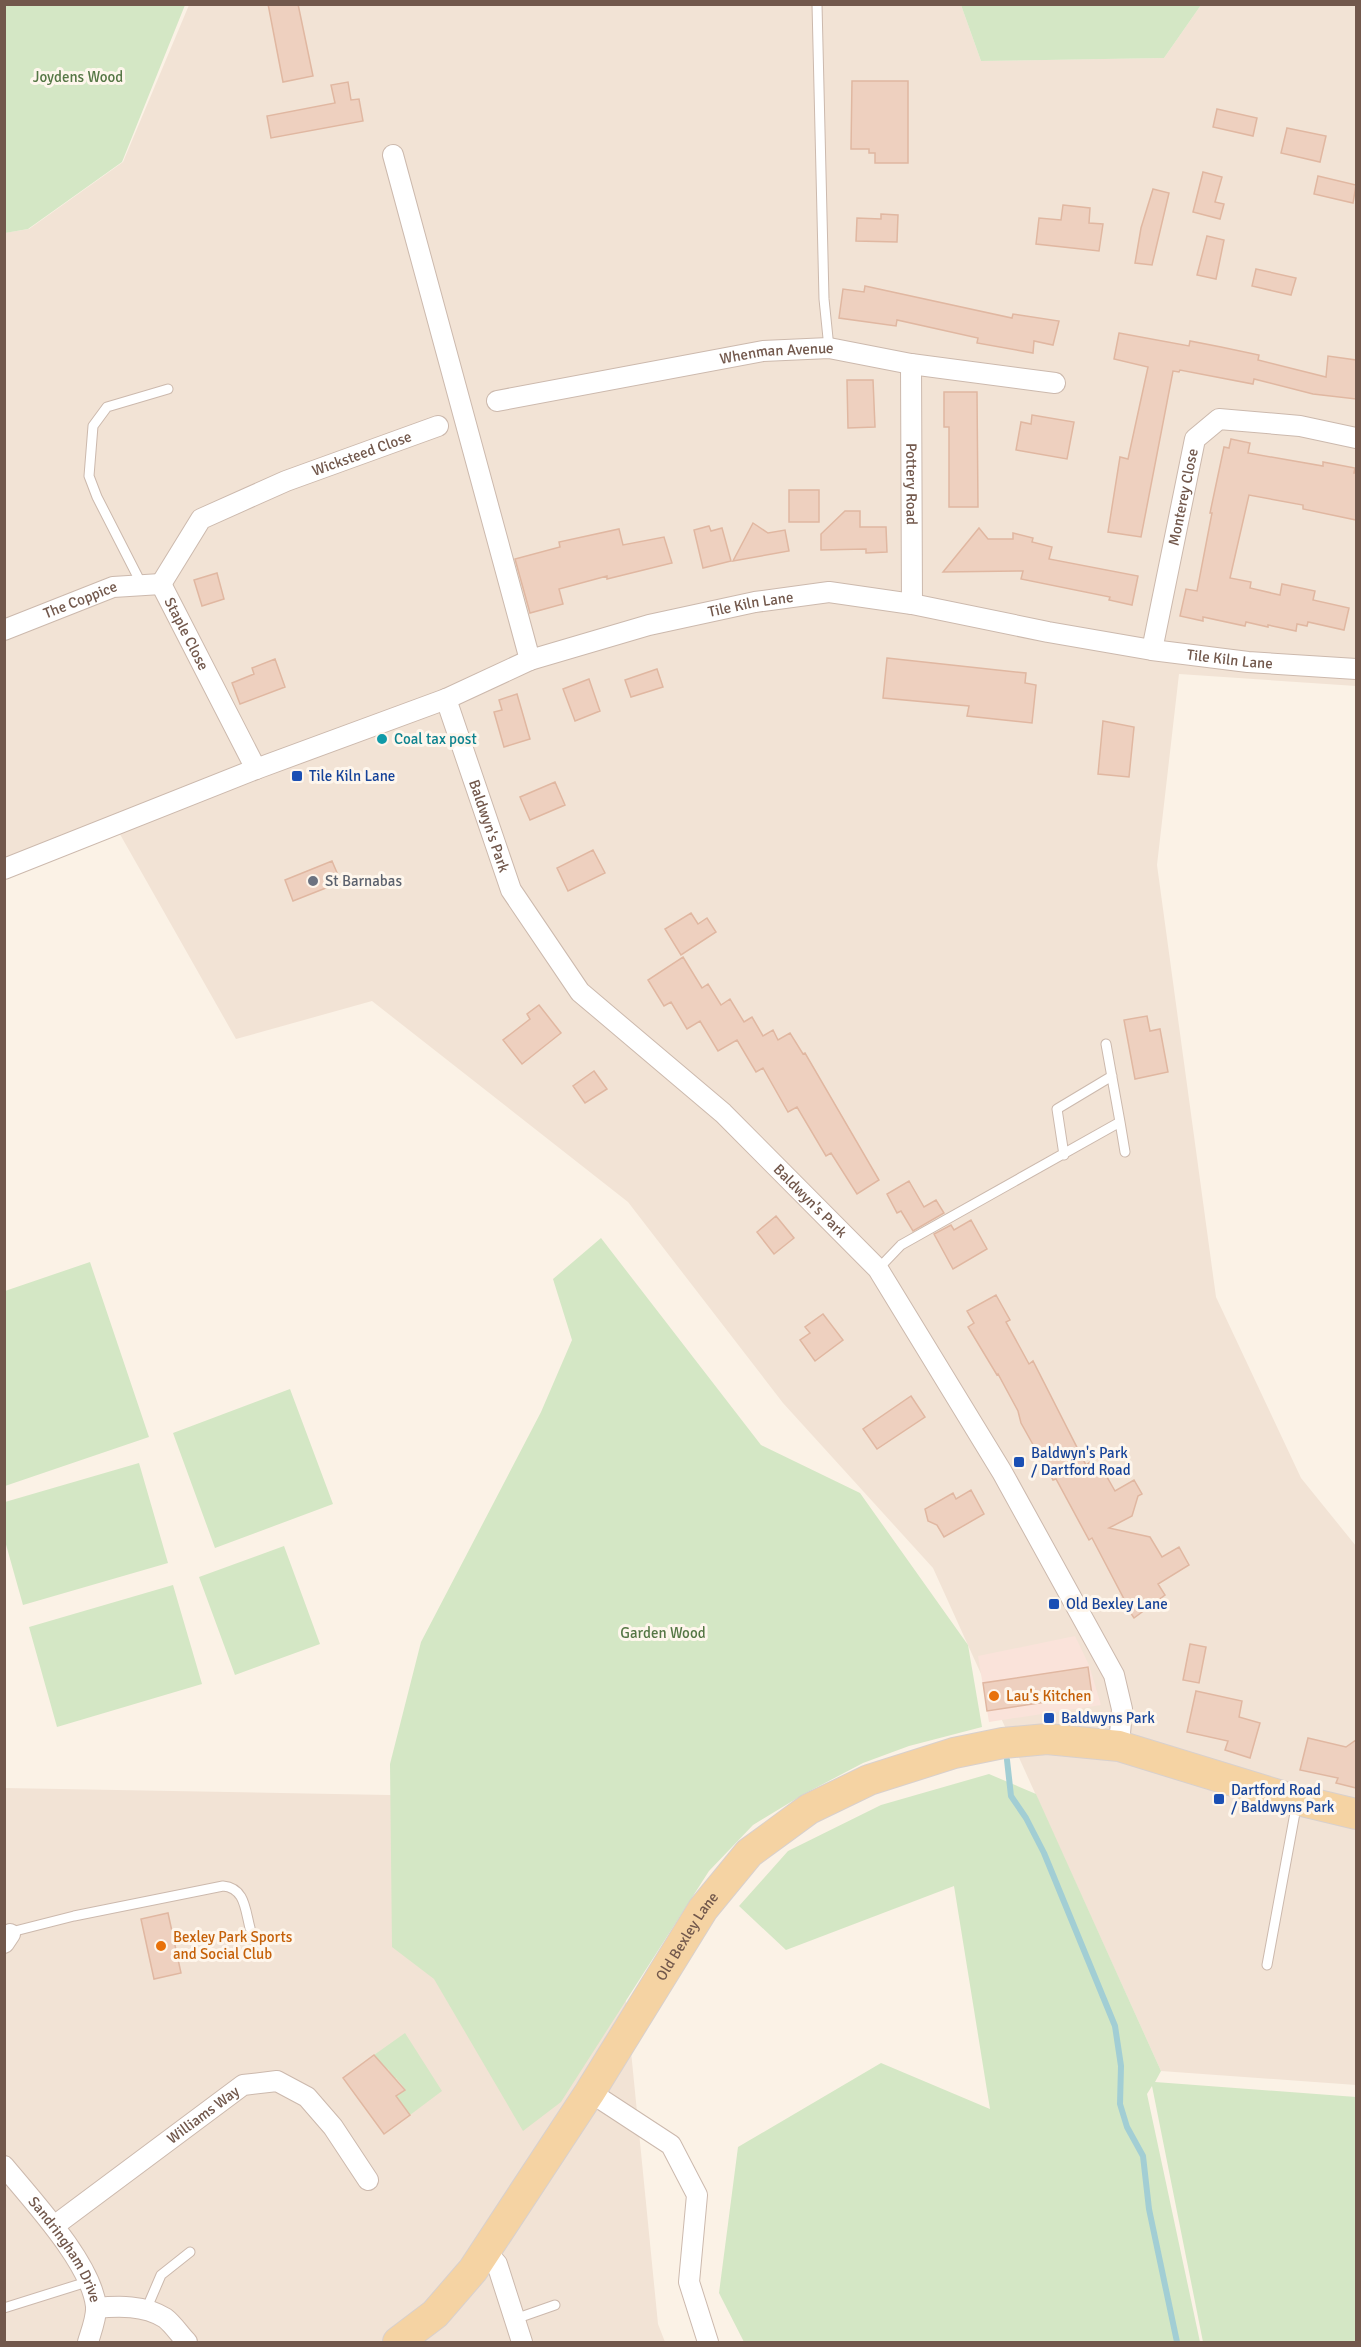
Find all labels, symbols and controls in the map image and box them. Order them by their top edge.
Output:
park label: Joydens Wood [33,68,123,86]
street label: Whenman Avenue [718,339,835,368]
street label: Wicksteed Close [310,427,414,480]
street label: Pottery Road [902,443,921,525]
street label: Monterey Close [1164,447,1202,547]
street label: The Coppice [41,577,120,623]
street label: Tile Kiln Lane [706,588,794,621]
street label: Staple Close [160,594,213,673]
street label: Tile Kiln Lane [1186,645,1273,673]
place label: Coal tax post [394,730,477,748]
marker: Coal tax post [375,732,389,746]
place label: Tile Kiln Lane [309,767,395,785]
marker: Tile Kiln Lane [290,769,304,783]
street label: Baldwyn's Park [465,777,513,875]
place label: St Barnabas [325,872,402,890]
marker: St Barnabas [306,874,320,888]
street label: Baldwyn's Park [770,1160,851,1242]
place label: Baldwyn's Park / Dartford Road [1031,1444,1131,1479]
marker: Baldwyn's Park / Dartford Road [1012,1455,1026,1469]
place label: Old Bexley Lane [1066,1595,1168,1613]
marker: Old Bexley Lane [1047,1597,1061,1611]
park label: Garden Wood [620,1624,706,1642]
place label: Lau's Kitchen [1006,1687,1091,1705]
marker: Lau's Kitchen [987,1689,1001,1703]
place label: Baldwyns Park [1061,1709,1155,1727]
marker: Baldwyns Park [1042,1711,1056,1725]
place label: Dartford Road / Baldwyns Park [1231,1781,1335,1816]
marker: Dartford Road / Baldwyns Park [1212,1792,1226,1806]
street label: Old Bexley Lane [652,1888,722,1984]
place label: Bexley Park Sports and Social Club [173,1928,293,1963]
marker: Bexley Park Sports and Social Club [154,1939,168,1953]
street label: Williams Way [163,2082,243,2148]
street label: Sandringham Drive [24,2193,104,2304]

